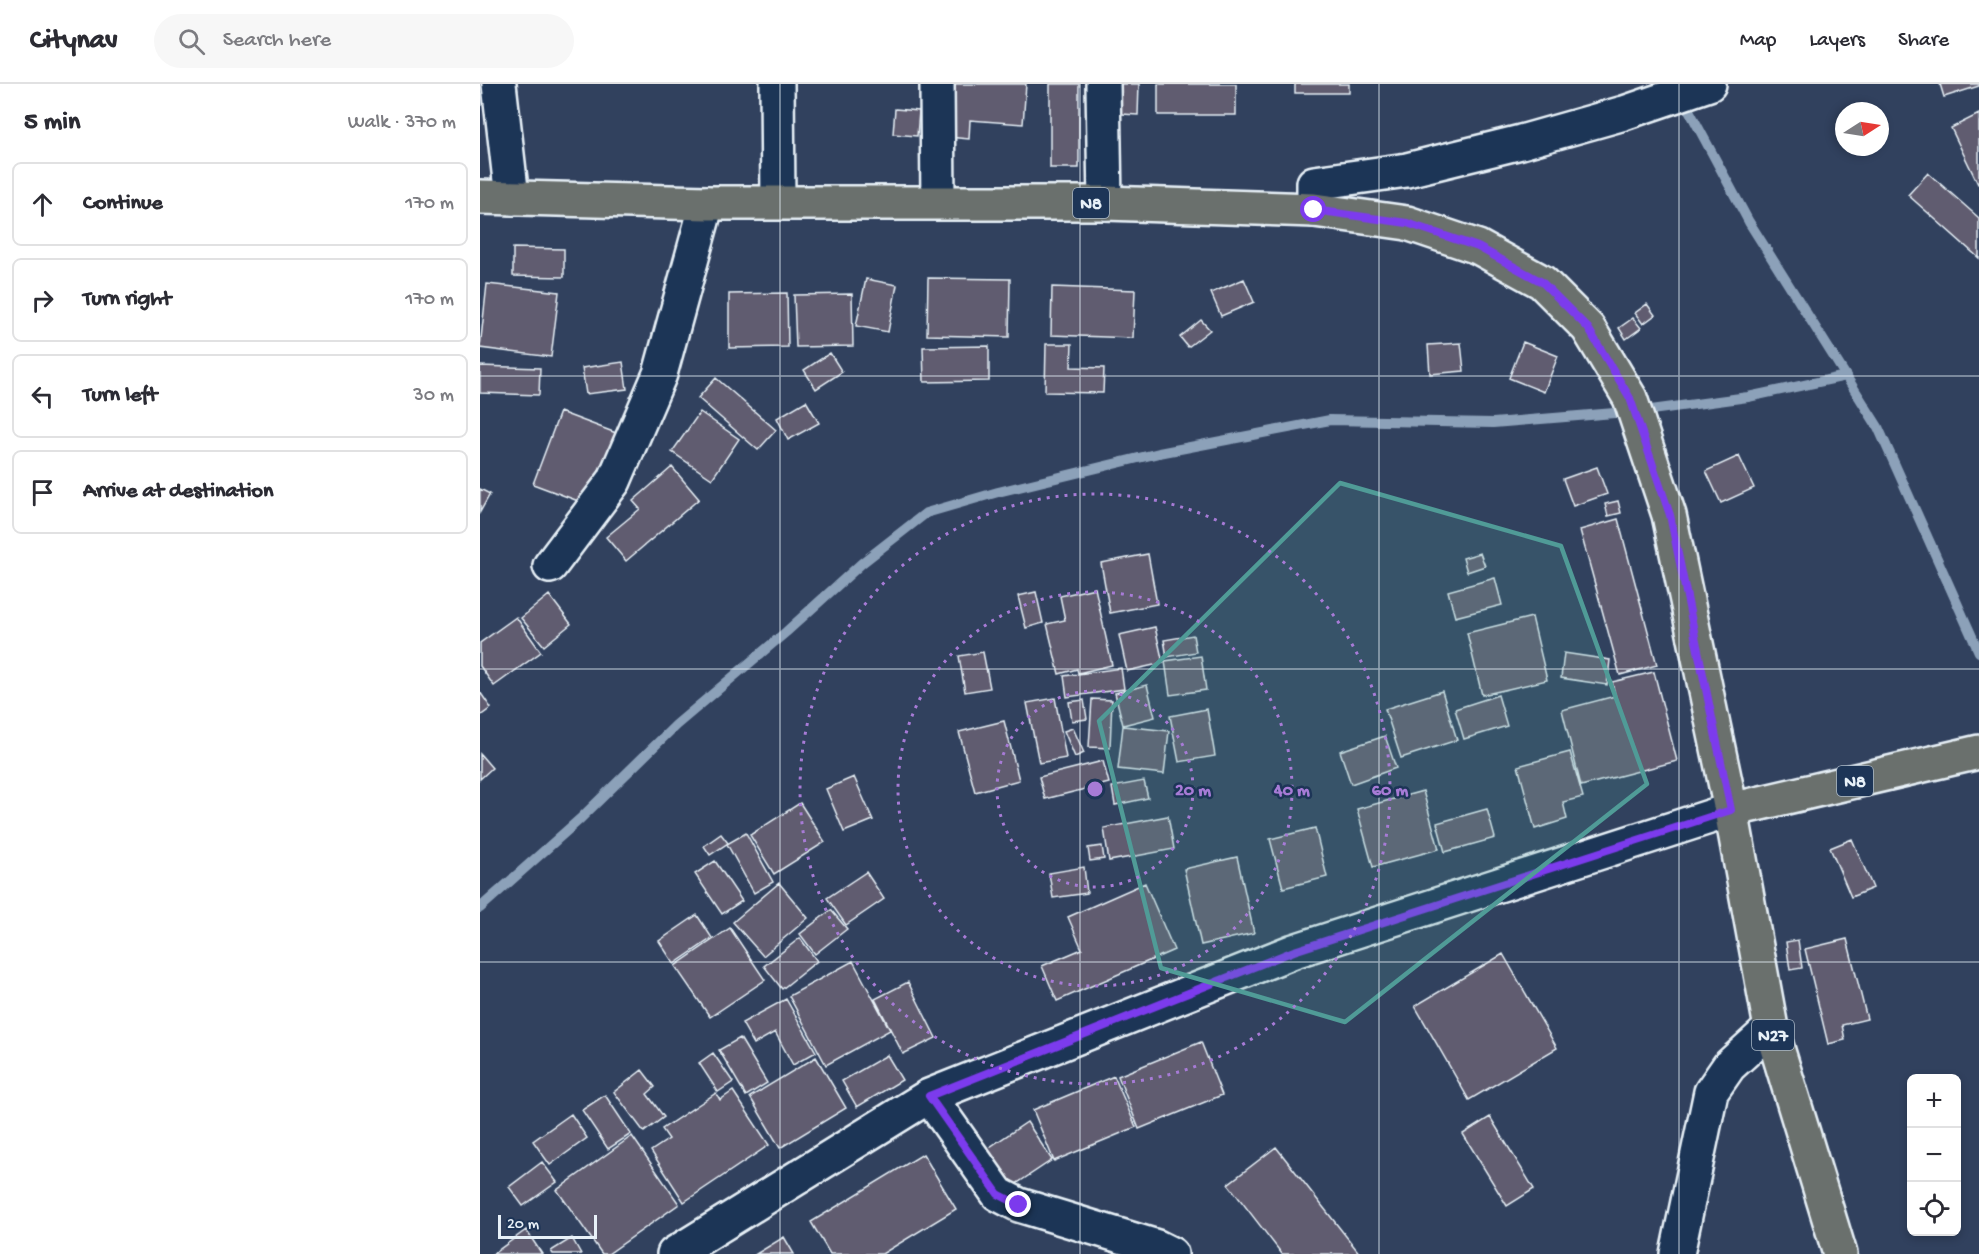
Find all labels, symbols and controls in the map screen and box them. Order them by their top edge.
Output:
search box [154,14,574,68]
text: Citynav [30,25,118,58]
icon: search [175,25,208,58]
text: Search here [223,28,331,54]
text: Map [1740,29,1776,54]
text: Layers [1809,29,1865,54]
text: Share [1898,29,1949,54]
north arrow [1835,102,1889,156]
text: 5 min [24,108,80,139]
text: Walk · 370 m [348,112,456,135]
icon: ahead [26,188,59,221]
road number: N8 [1073,188,1109,218]
text: Continue [83,191,163,217]
text: 170 m [405,193,454,216]
route start [1300,196,1326,222]
icon: right [26,284,59,317]
text: Turn right [83,287,171,313]
text: 170 m [405,289,454,312]
icon: left [26,380,59,413]
text: Turn left [83,383,157,409]
text: 30 m [413,385,454,408]
icon: arrive [26,476,59,509]
text: Arrive at destination [83,479,273,505]
road number: N8 [1837,766,1873,796]
centre of rings [1085,779,1105,799]
text: 20 m [1175,781,1211,802]
text: 40 m [1273,781,1310,802]
text: 60 m [1372,781,1408,802]
road number: N27 [1752,1020,1794,1050]
map controls [1907,1074,1961,1236]
button: + [1907,1074,1961,1128]
button: − [1907,1128,1961,1182]
button: locate [1907,1182,1961,1236]
route end [1005,1191,1031,1217]
scale bar [498,1212,597,1240]
text: 20 m [507,1216,539,1235]

